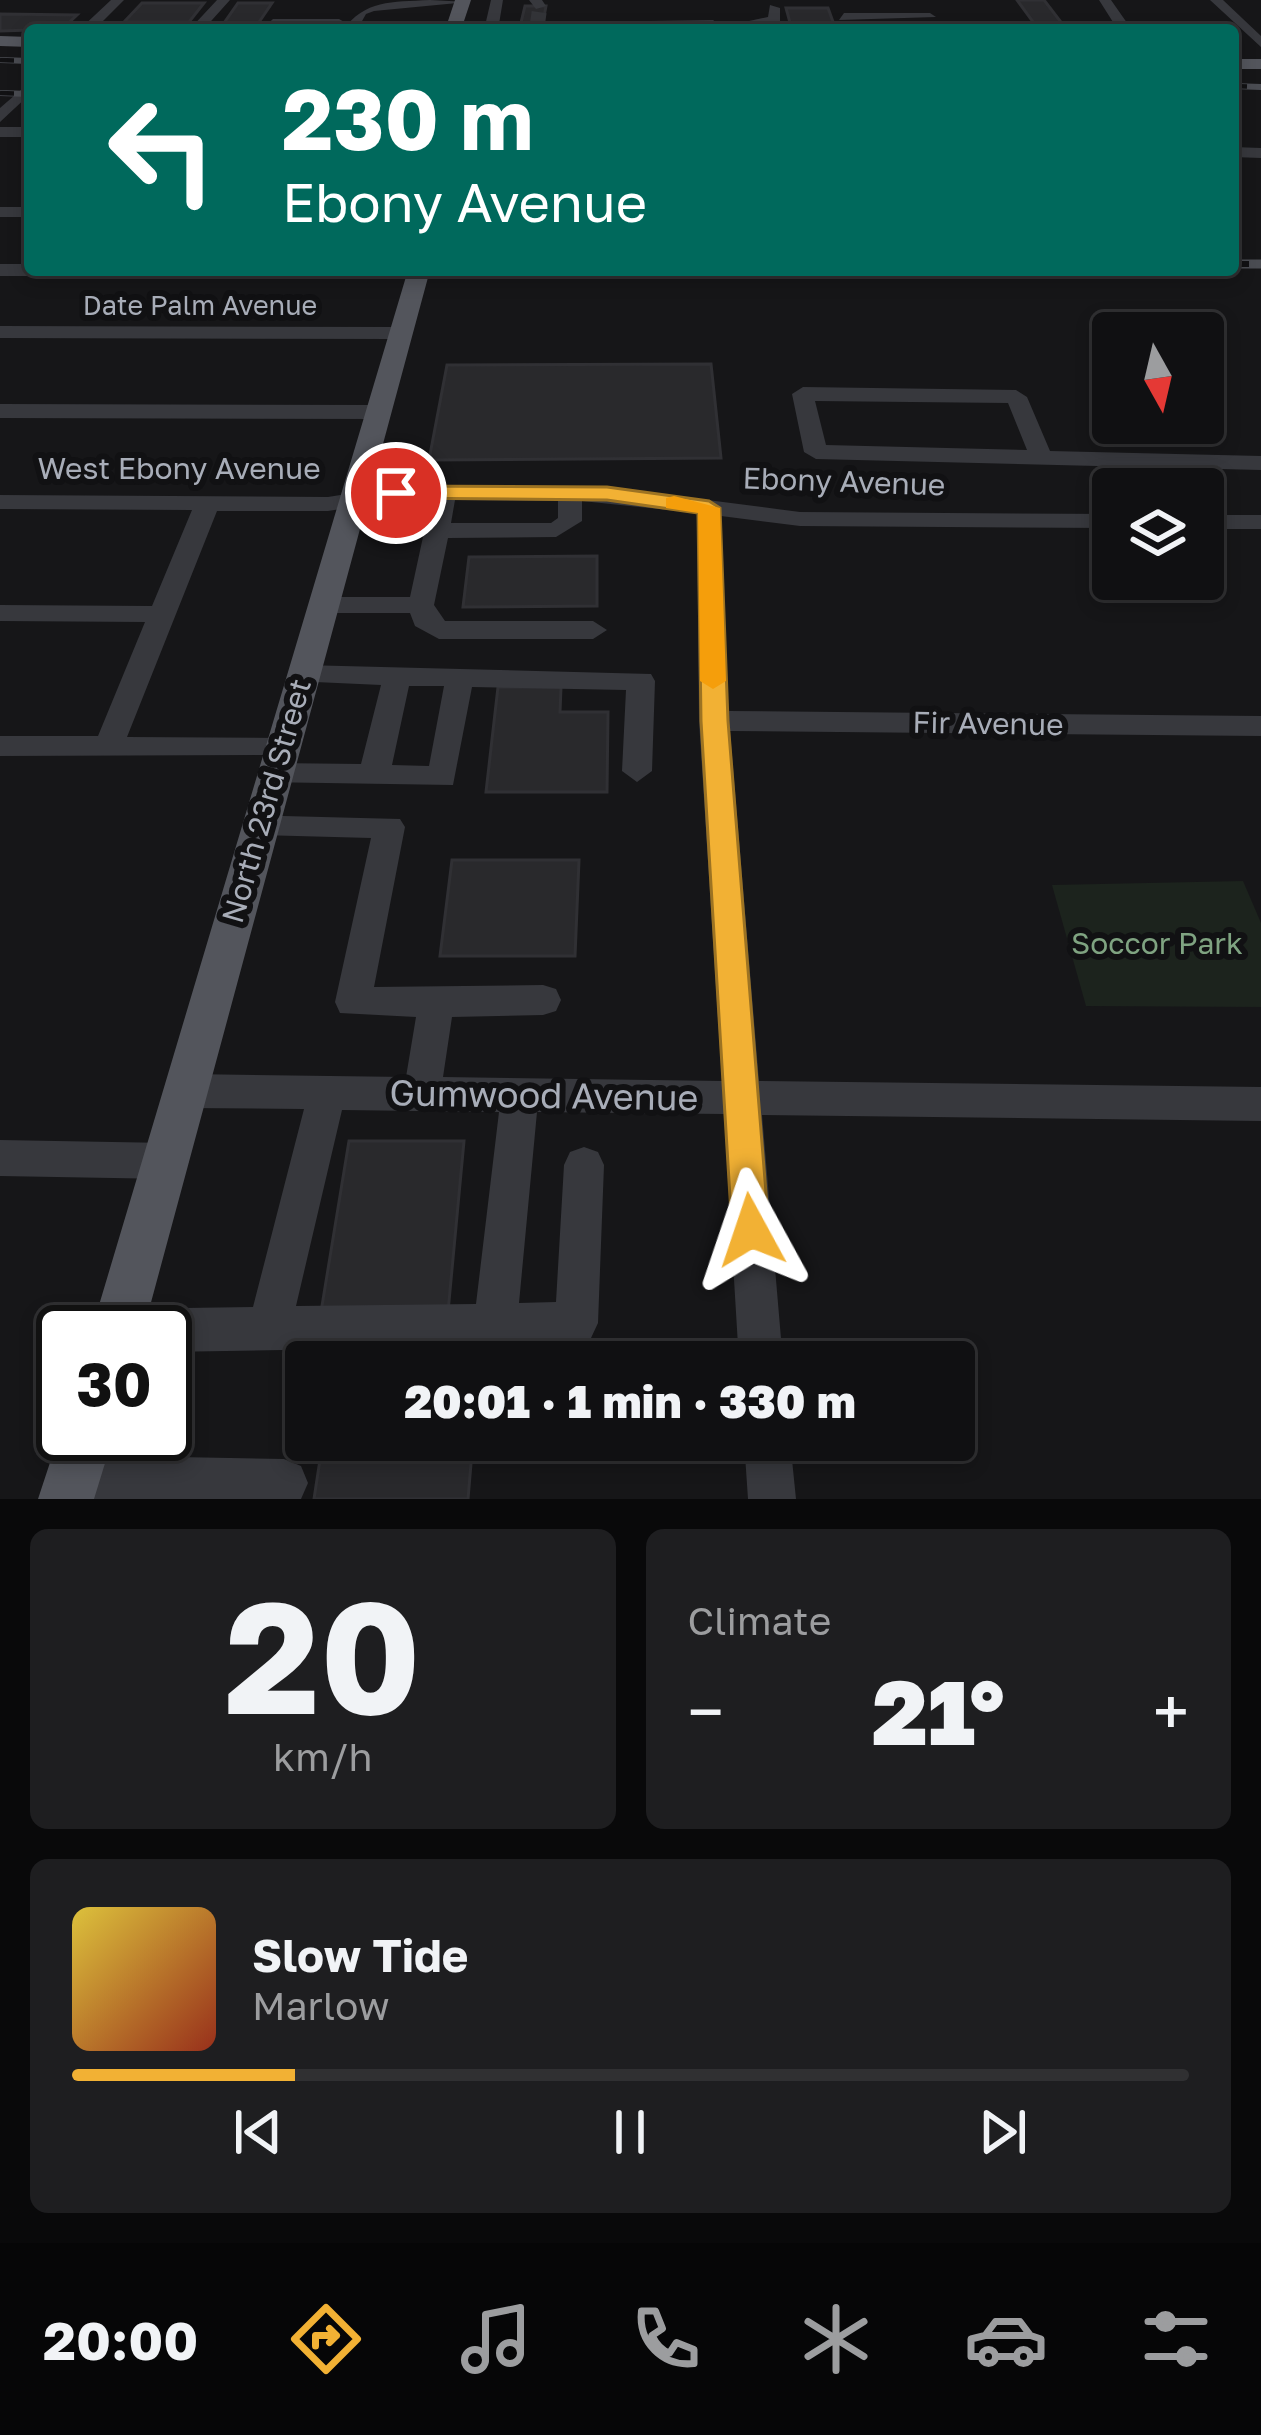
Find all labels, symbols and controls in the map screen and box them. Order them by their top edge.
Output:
text: 230 m [282,68,534,168]
icon: left [84,72,240,228]
text: Ebony Avenue [282,169,647,234]
street label: Date Palm Avenue [83,289,317,321]
north arrow [1092,312,1224,444]
map controls [1092,312,1224,600]
pin [345,442,447,544]
street label: West Ebony Avenue [37,450,321,486]
street label: Ebony Avenue [742,459,946,503]
icon: arrive [363,460,429,526]
button: layers [1092,468,1224,600]
street label: North 23rd Street [214,675,318,927]
street label: Fir Avenue [912,704,1064,742]
park label: Soccor Park [1071,925,1243,961]
street label: Gumwood Avenue [389,1070,699,1119]
position arrow [688,1167,814,1293]
speed limit sign: 30 [36,1305,192,1461]
text: 20:01 · 1 min · 330 m [404,1374,856,1428]
text: 20 [224,1561,421,1748]
text: Climate [688,1597,831,1644]
text: 21° [872,1657,1005,1765]
text: − [688,1671,724,1751]
text: + [1153,1671,1189,1751]
text: km/h [273,1733,372,1780]
text: Slow Tide [252,1928,468,1982]
text: Marlow [252,1982,389,2029]
icon: previous [225,2099,291,2165]
icon: pause [597,2099,663,2165]
icon: next [970,2099,1036,2165]
icon: directions [284,2297,368,2381]
icon: music [454,2297,538,2381]
icon: phone [624,2297,708,2381]
icon: climate [794,2297,878,2381]
icon: car [964,2297,1048,2381]
icon: filters [1134,2297,1218,2381]
text: 20:00 [43,2307,198,2372]

